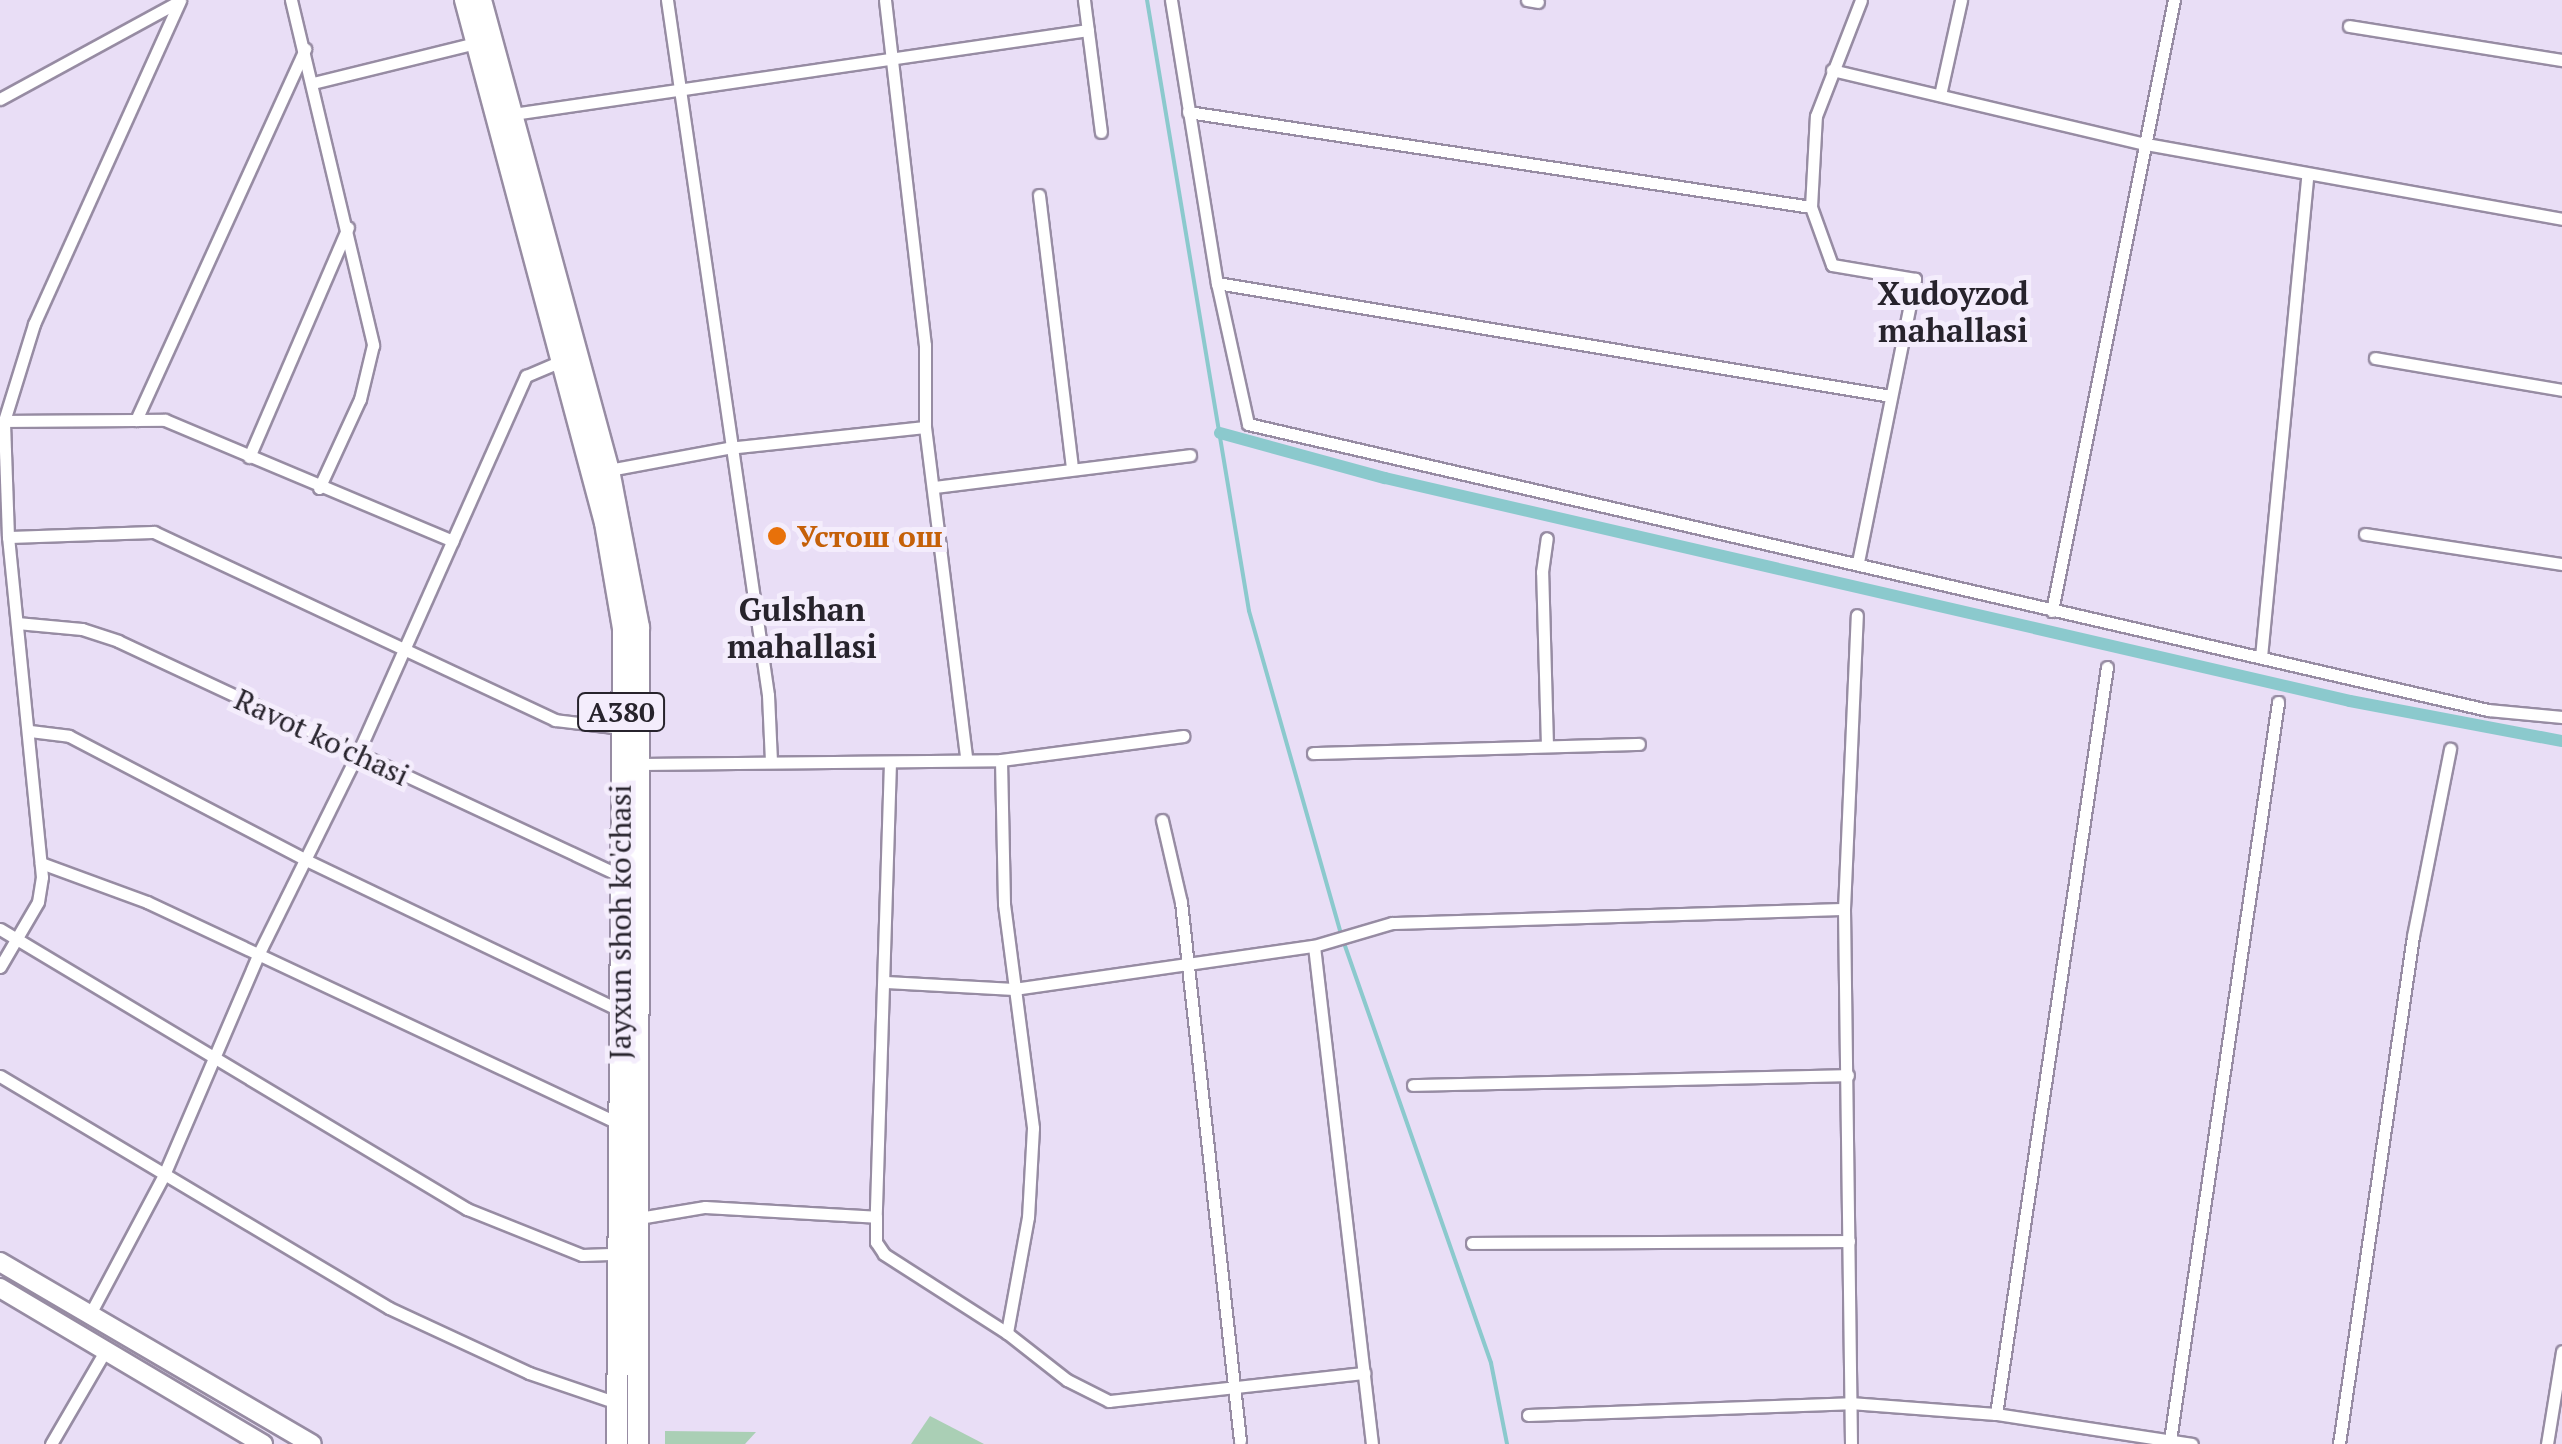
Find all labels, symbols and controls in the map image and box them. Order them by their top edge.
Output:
district label: Xudoyzod mahallasi [1877,275,2029,350]
place label: Устош ош [797,518,943,554]
marker: Устош ош [766,525,788,547]
district label: Gulshan mahallasi [727,591,877,666]
street label: Ravot ko'chasi [229,681,415,793]
road number: A380 [576,689,666,735]
street label: Jayxun shoh ko'chasi [602,784,638,1060]

